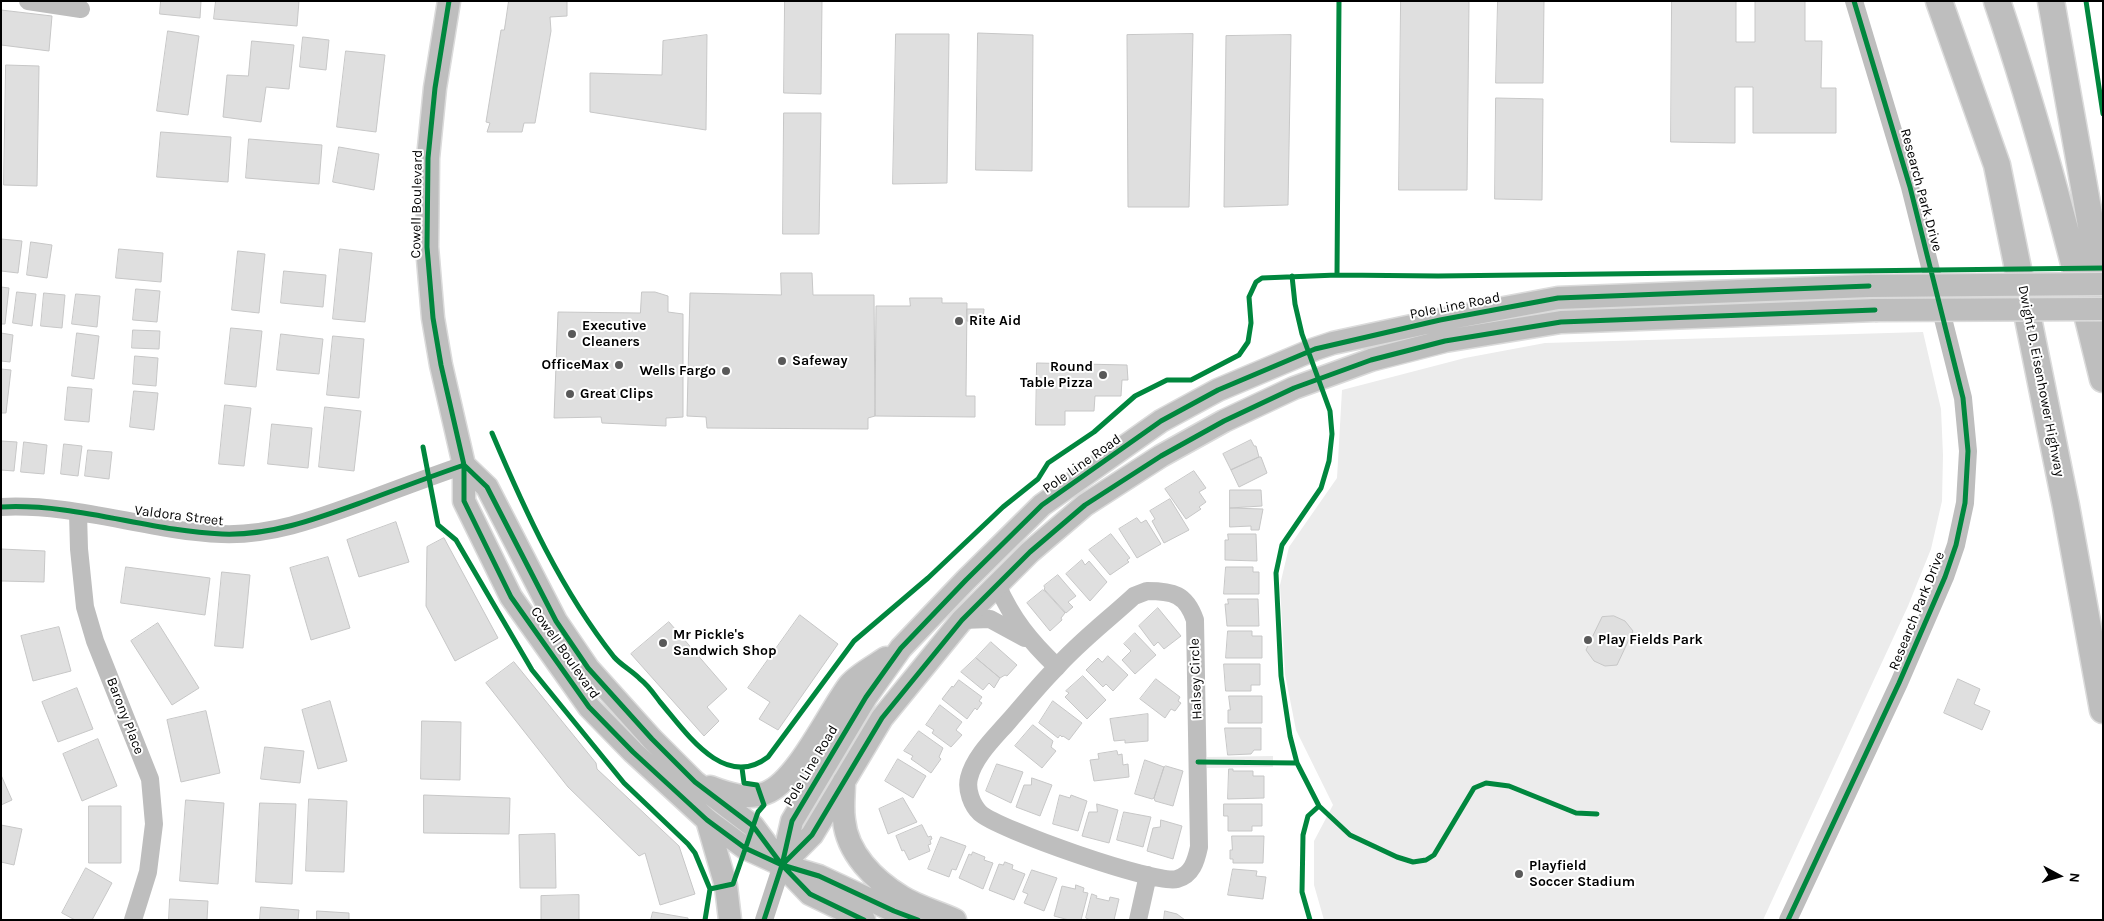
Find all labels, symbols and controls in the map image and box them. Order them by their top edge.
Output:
street label: Research Park Drive [1897,127,1945,253]
street label: Cowell Boulevard [408,149,426,259]
street label: Dwight D. Eisenhower Highway [2014,284,2068,478]
street label: Pole Line Road [1408,289,1502,323]
place label: Rite Aid [969,313,1021,329]
marker: Rite Aid [953,315,965,327]
place label: Executive Cleaners [582,318,646,351]
marker: Executive Cleaners [566,328,578,340]
place label: Safeway [792,353,848,369]
marker: Safeway [776,355,788,367]
place label: OfficeMax [542,357,609,373]
marker: OfficeMax [613,359,625,371]
place label: Round Table Pizza [1020,359,1093,392]
place label: Wells Fargo [639,363,716,379]
marker: Wells Fargo [720,365,732,377]
marker: Round Table Pizza [1097,369,1109,381]
place label: Great Clips [580,386,653,402]
marker: Great Clips [564,388,576,400]
street label: Pole Line Road [1040,431,1124,497]
street label: Valdora Street [134,502,224,530]
street label: Research Park Drive [1886,549,1948,673]
street label: Cowell Boulevard [527,604,603,702]
place label: Mr Pickle's Sandwich Shop [673,627,776,660]
place label: Play Fields Park [1598,632,1703,648]
marker: Play Fields Park [1582,634,1594,646]
marker: Mr Pickle's Sandwich Shop [657,637,669,649]
street label: Halsey Circle [1186,638,1206,720]
street label: Barony Place [103,675,147,757]
street label: Pole Line Road [780,722,842,810]
north arrow [2034,851,2084,901]
place label: Playfield Soccer Stadium [1529,858,1635,890]
marker: Playfield Soccer Stadium [1513,868,1525,880]
text: N [2065,872,2083,883]

